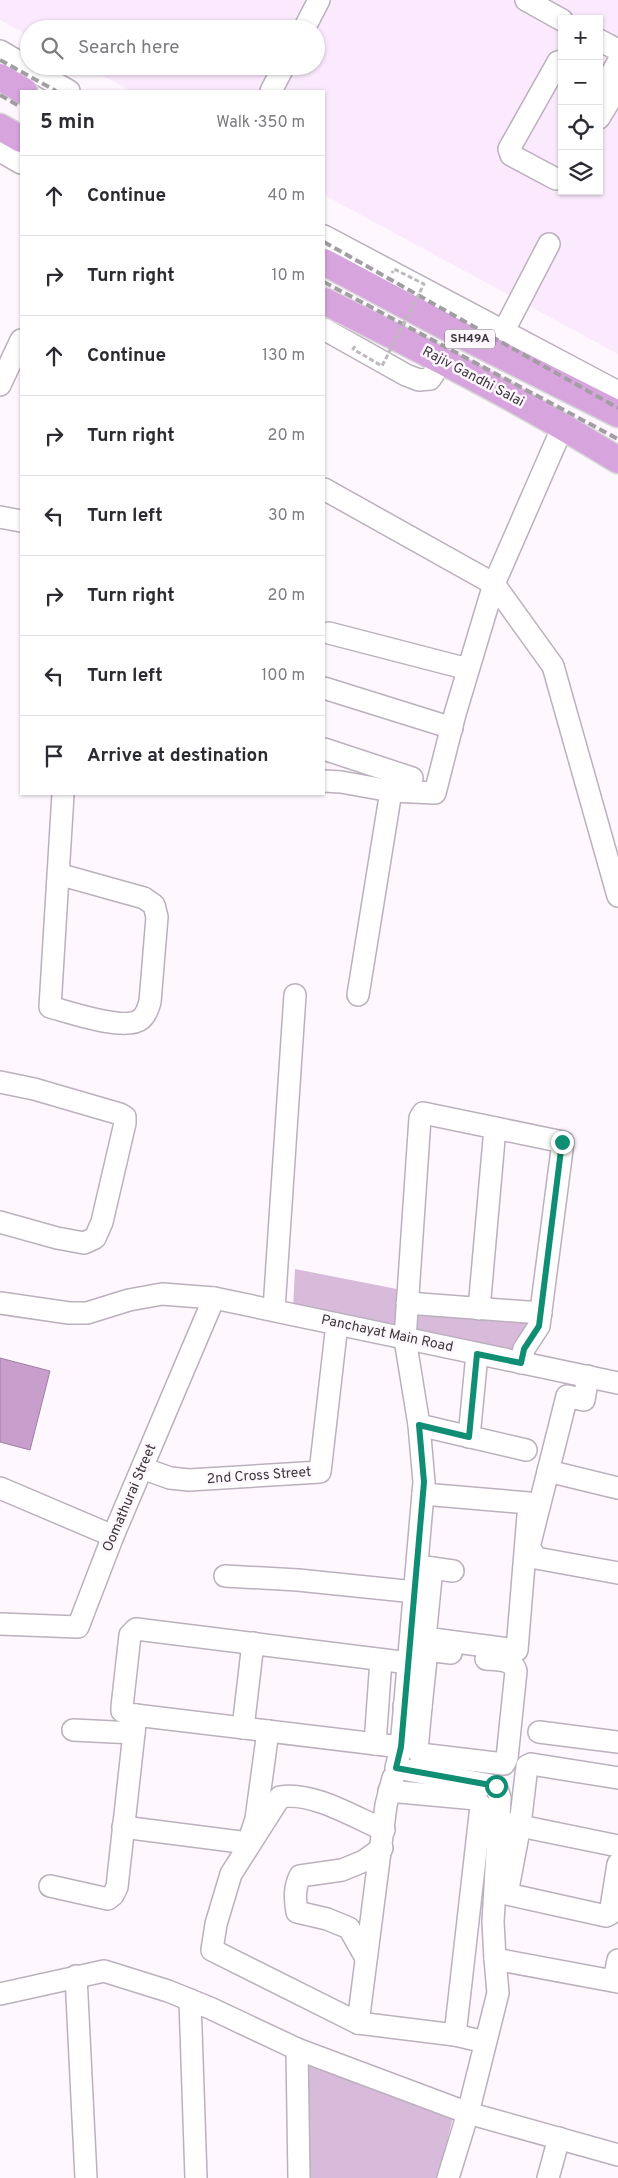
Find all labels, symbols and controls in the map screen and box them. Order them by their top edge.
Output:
map controls [558,15,603,195]
button: + [558,15,603,60]
search box [20,20,325,75]
icon: search [38,34,66,62]
text: Search here [78,36,180,60]
button: − [558,60,603,105]
button: locate [558,105,603,150]
text: 5 min [40,109,95,136]
text: Walk · 350 m [216,113,305,133]
button: layers [558,150,603,195]
icon: ahead [40,182,68,210]
text: Continue [87,184,166,208]
text: 40 m [267,186,305,206]
icon: right [40,262,68,290]
text: Turn right [87,264,175,288]
text: 10 m [271,266,305,286]
road number: SH49A [445,329,495,348]
icon: ahead [40,342,68,370]
street label: Rajiv Gandhi Salai [419,343,527,411]
text: Continue [87,344,166,368]
text: 130 m [262,346,305,366]
icon: right [40,422,68,450]
text: Turn right [87,424,175,448]
text: 20 m [268,426,305,446]
icon: left [40,502,68,530]
text: Turn left [87,504,163,528]
text: 30 m [268,506,305,526]
icon: right [40,582,68,610]
text: Turn right [87,584,175,608]
text: 20 m [268,586,305,606]
icon: left [40,662,68,690]
text: Turn left [87,664,163,688]
text: 100 m [261,666,305,686]
icon: arrive [40,742,68,770]
text: Arrive at destination [87,744,268,768]
route end [551,1131,574,1154]
street label: Panchayat Main Road [319,1312,455,1356]
street label: Oomathurai Street [100,1441,160,1555]
street label: 2nd Cross Street [206,1464,312,1488]
route start [485,1775,508,1798]

